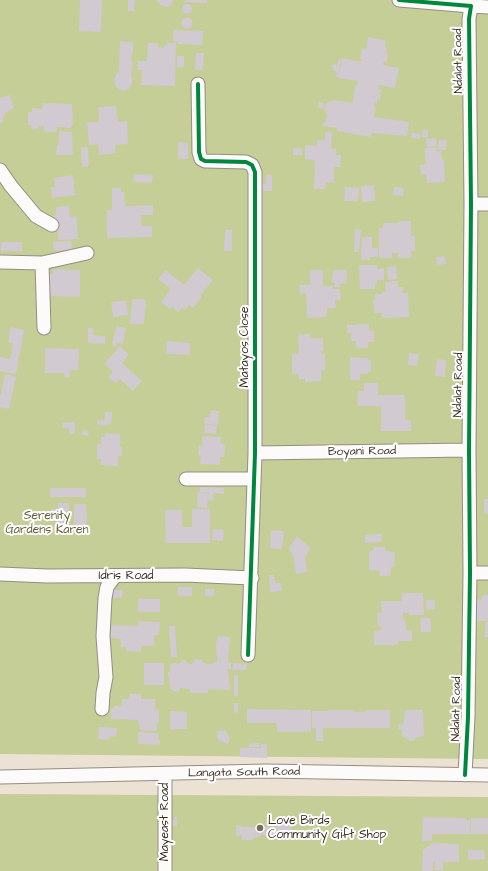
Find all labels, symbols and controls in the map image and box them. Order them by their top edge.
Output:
street label: Ndalat Road [451,28,467,94]
street label: Matayos Close [238,307,252,387]
street label: Ndalat Road [451,352,467,418]
street label: Boyani Road [328,444,396,460]
park label: Serenity Gardens Karen [6,509,88,537]
street label: Idris Road [99,569,153,583]
street label: Ndalat Road [449,676,465,742]
street label: Langata South Road [188,765,300,781]
street label: Mayeast Road [158,783,172,861]
place label: Love Birds Community Gift Shop [268,814,386,842]
marker: Love Birds Community Gift Shop [255,823,265,833]

